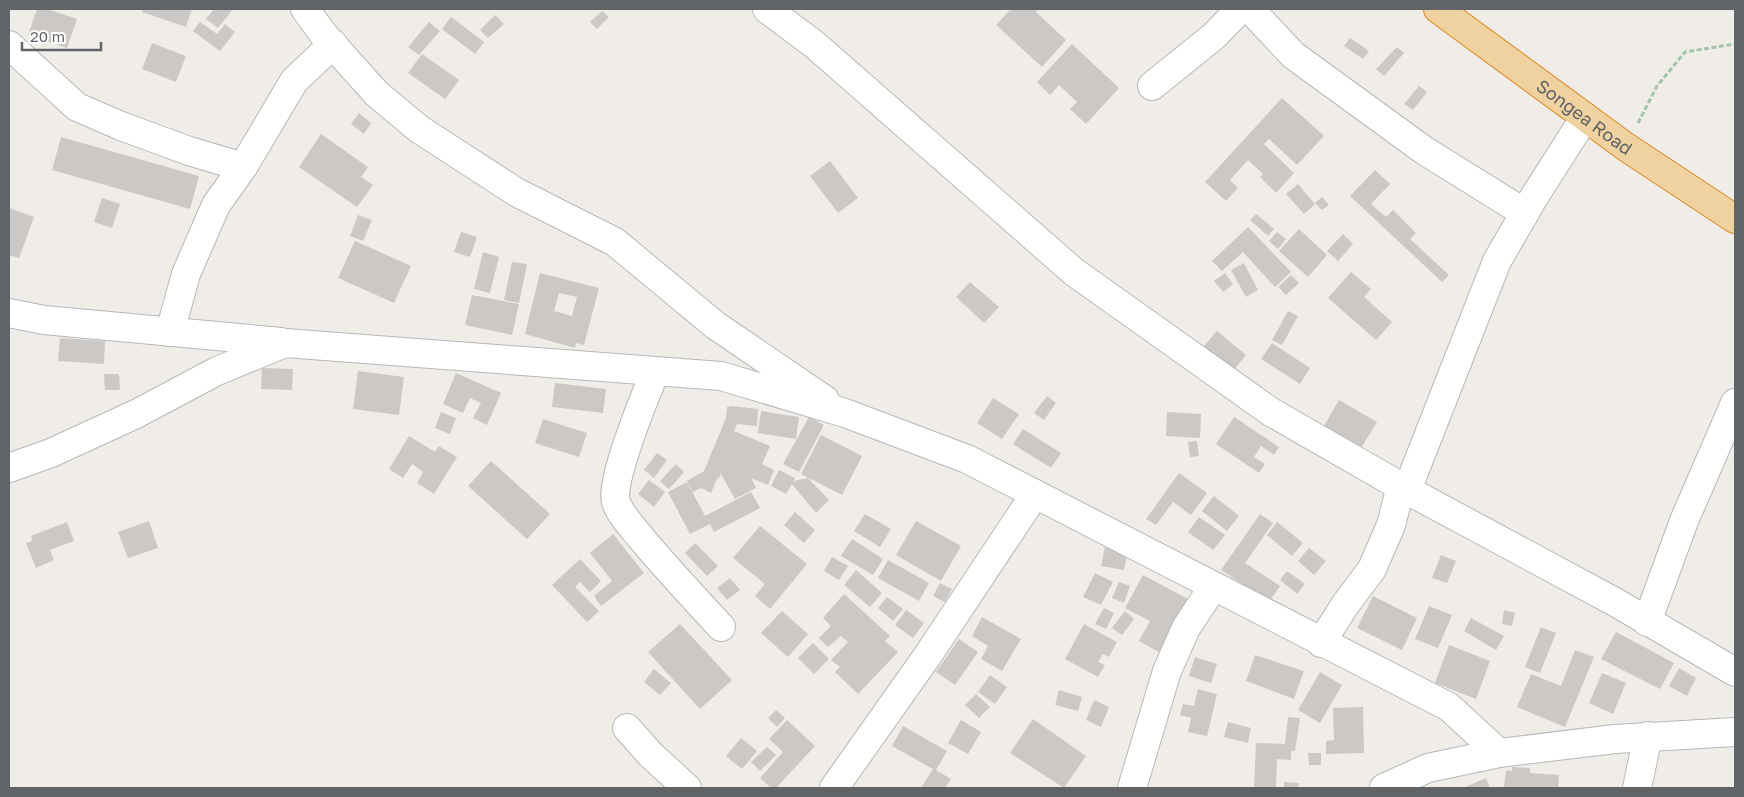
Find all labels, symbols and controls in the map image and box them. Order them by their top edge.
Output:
scale bar [22,20,101,52]
text: 20 m [30,27,65,45]
street label: Songea Road [1532,74,1637,159]

